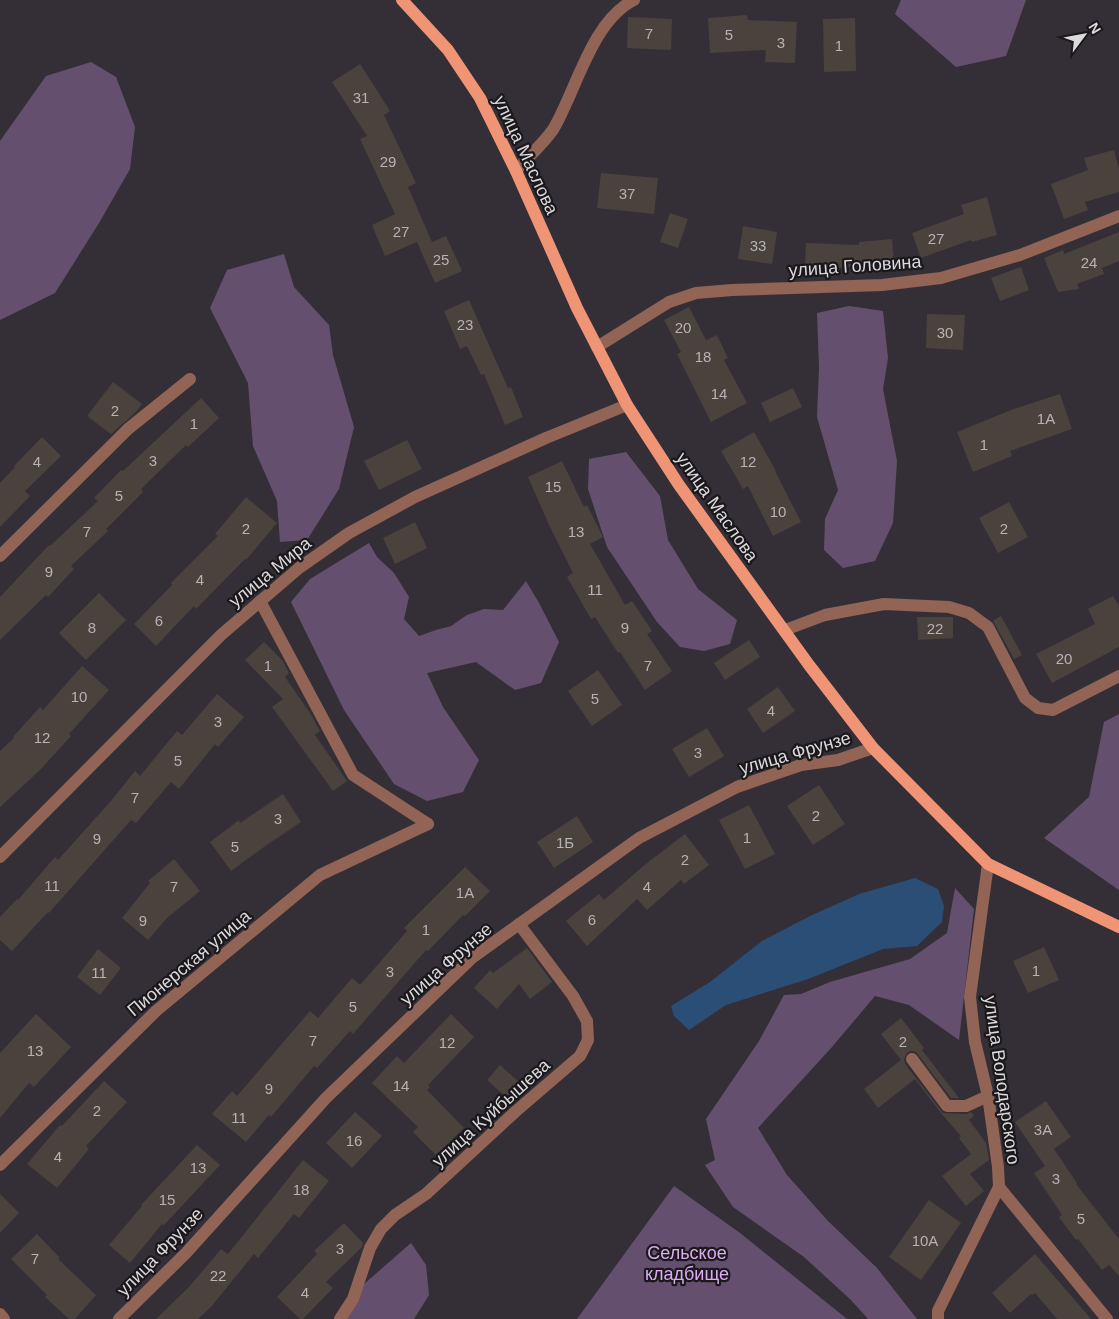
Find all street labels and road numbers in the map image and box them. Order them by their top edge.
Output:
street label: улица Маслова [490,92,563,218]
street label: улица Головина [788,251,923,281]
street label: улица Маслова [672,449,763,566]
street label: улица Мира [225,532,316,611]
street label: улица Фрунзе [737,728,853,778]
street label: Пионерская улица [123,905,255,1020]
street label: улица Фрунзе [396,919,496,1009]
street label: улица Володарского [980,994,1024,1166]
street label: улица Куйбышева [428,1054,555,1171]
street label: улица Фрунзе [113,1204,207,1300]

